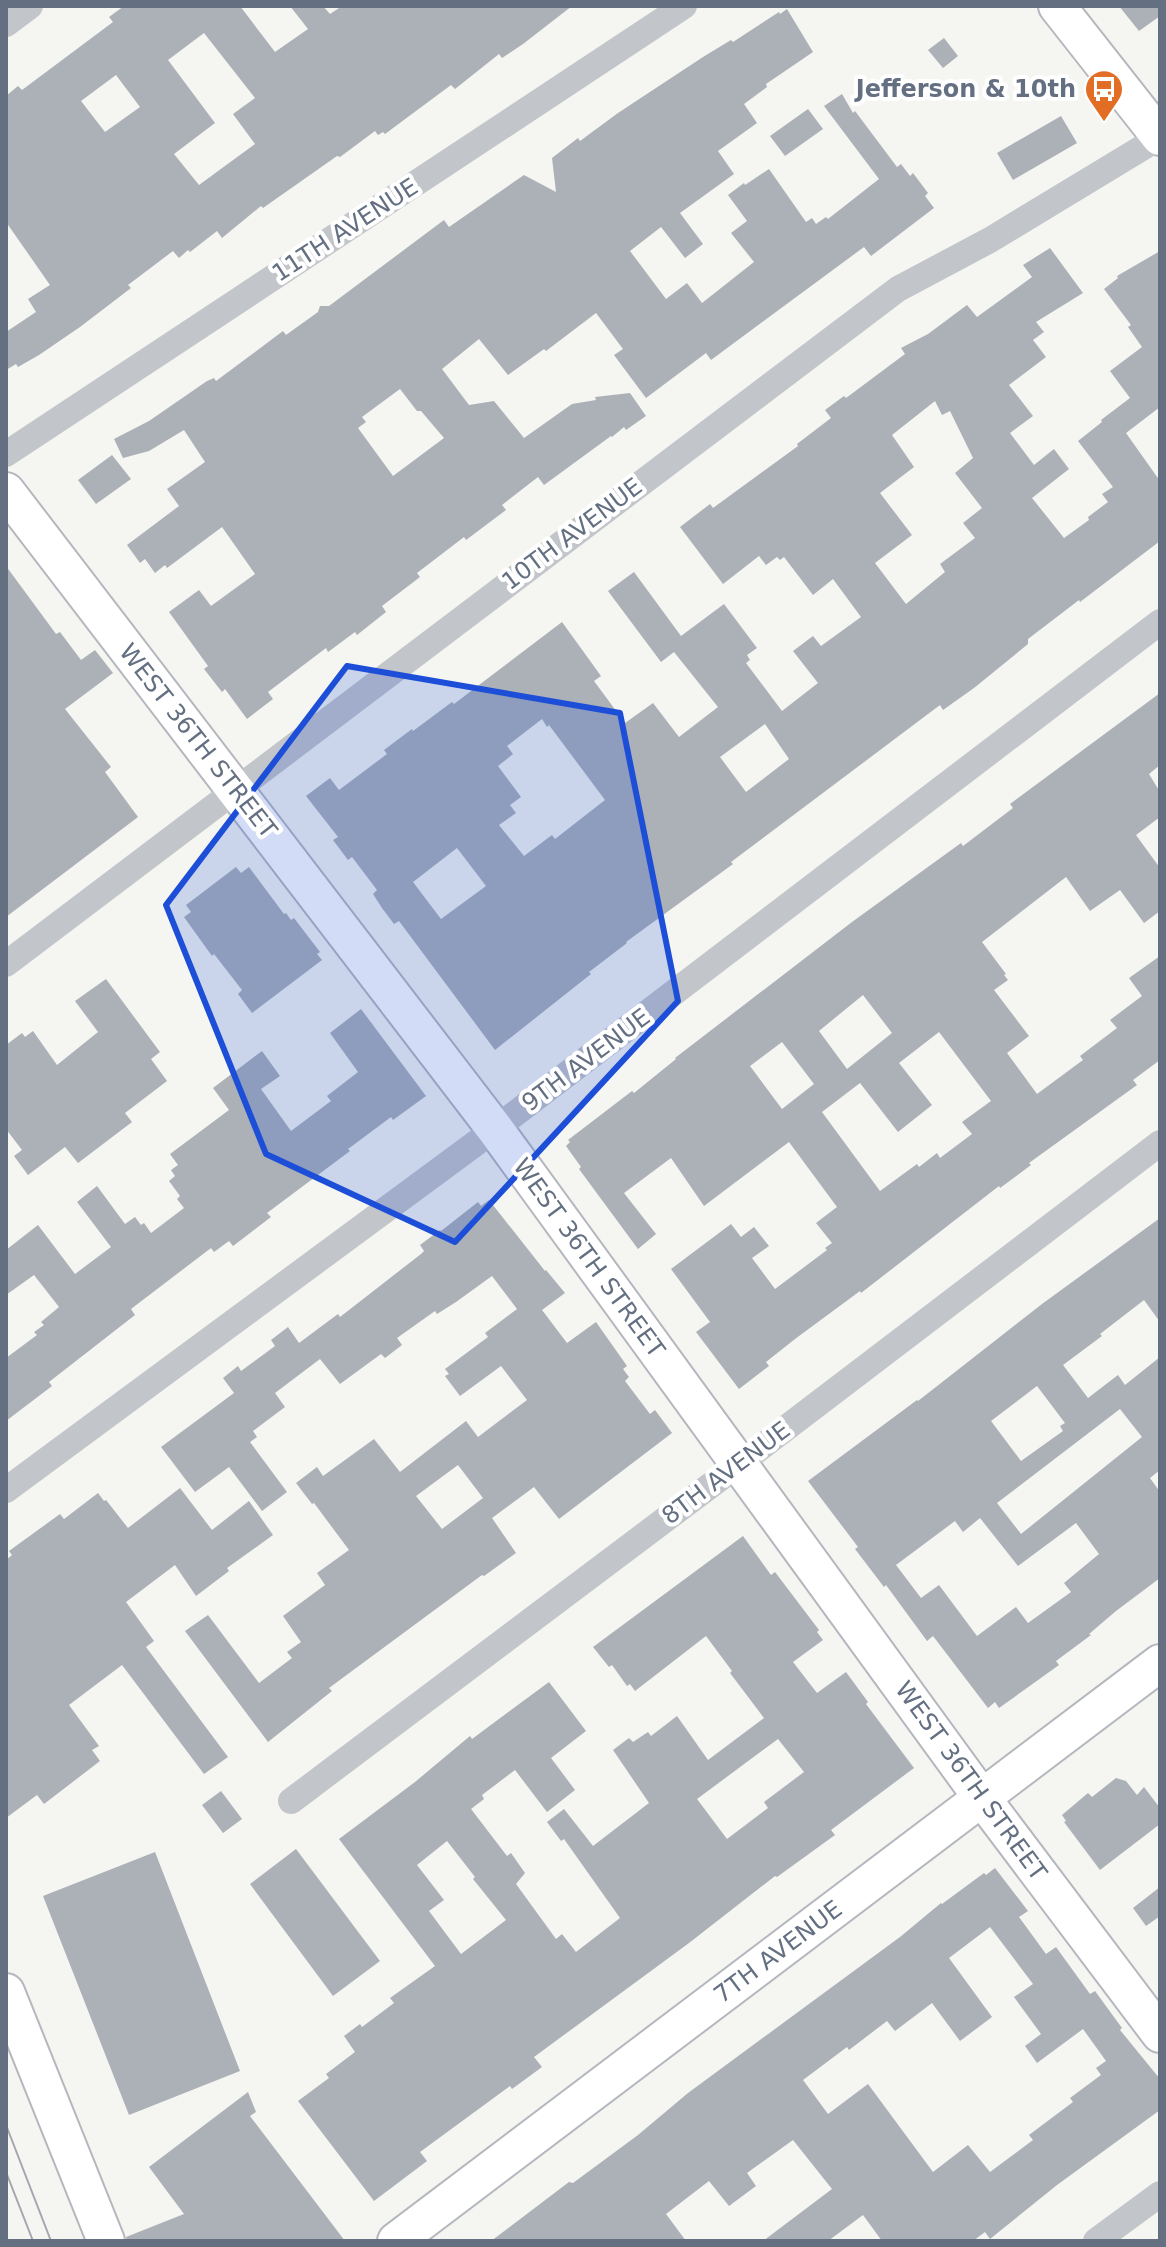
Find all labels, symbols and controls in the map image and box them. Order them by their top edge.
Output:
bus stop icon: Jefferson & 10th [1083,68,1125,123]
place label: Jefferson & 10th [854,75,1076,103]
street label: 11TH AVENUE [267,173,423,287]
street label: 10TH AVENUE [496,472,648,596]
street label: WEST 36TH STREET [113,638,283,844]
street label: 9TH AVENUE [517,1003,655,1117]
street label: WEST 36TH STREET [507,1153,671,1363]
street label: 8TH AVENUE [657,1416,795,1530]
street label: WEST 36TH STREET [889,1676,1053,1886]
street label: 7TH AVENUE [709,1895,847,2009]

